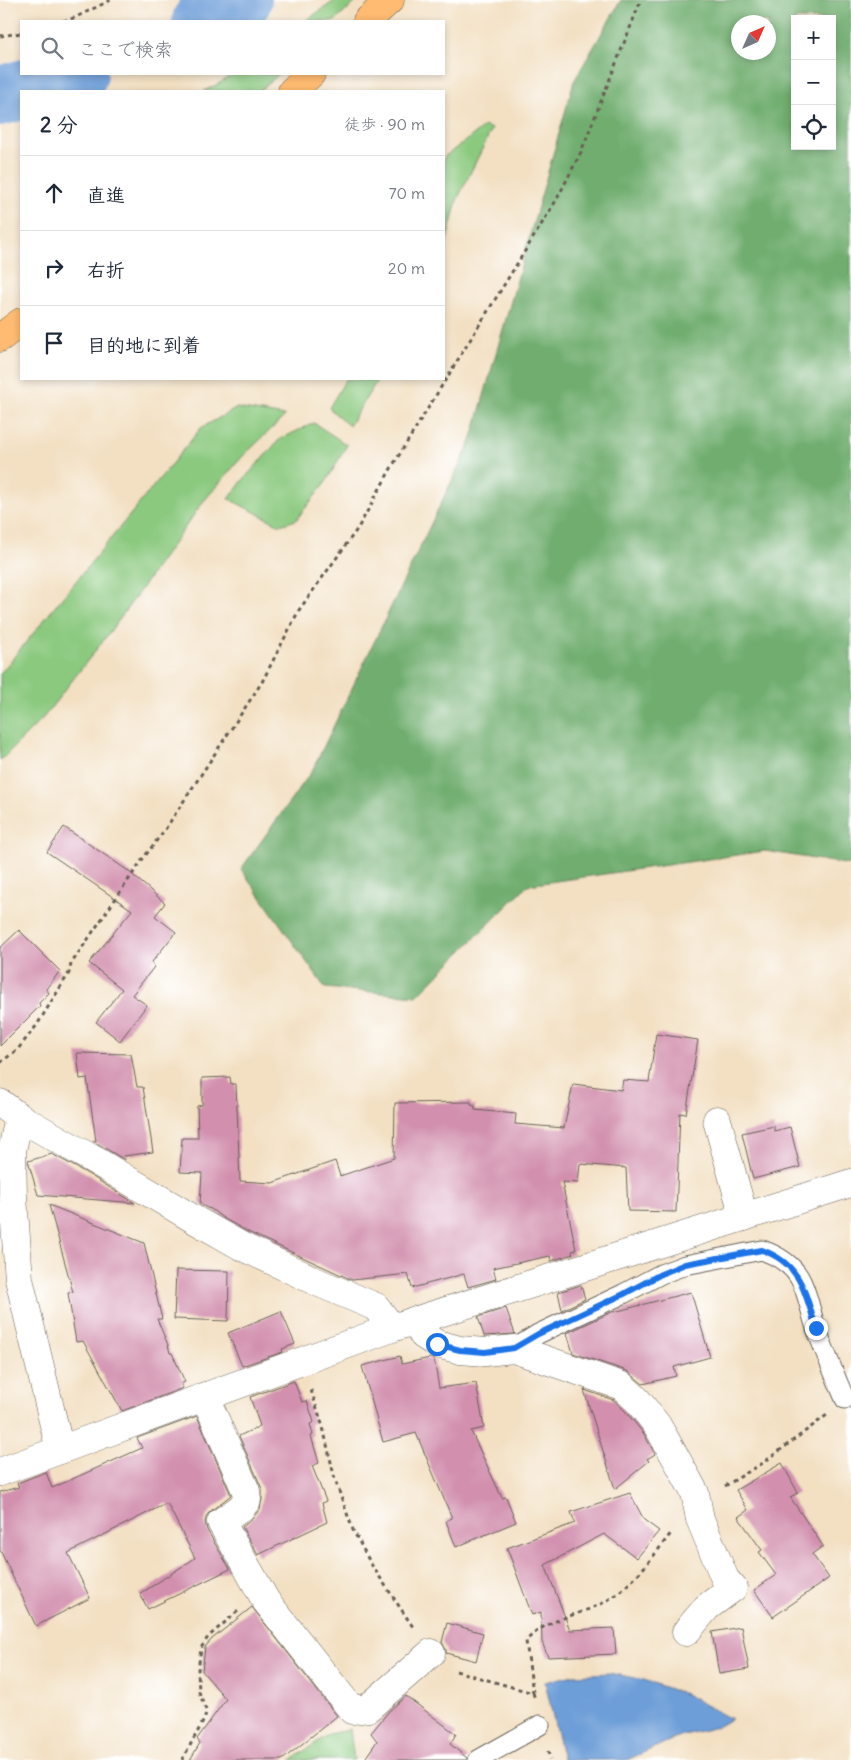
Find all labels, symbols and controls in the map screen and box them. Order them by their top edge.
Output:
north arrow [731,15,776,60]
map controls [791,15,836,150]
button: + [791,15,836,60]
search box [20,20,445,75]
icon: search [38,34,66,62]
text: ここで検索 [78,37,173,61]
button: − [791,60,836,105]
button: locate [791,105,836,150]
text: 2 分 [40,111,78,138]
text: 徒歩 · 90 m [344,114,425,134]
icon: ahead [40,179,68,207]
text: 直進 [87,183,125,207]
text: 70 m [389,183,425,203]
icon: right [40,254,68,282]
text: 右折 [87,258,125,282]
text: 20 m [388,258,425,278]
icon: arrive [40,329,68,357]
text: 目的地に到着 [87,333,201,357]
route end [805,1317,828,1340]
route start [426,1333,449,1356]

